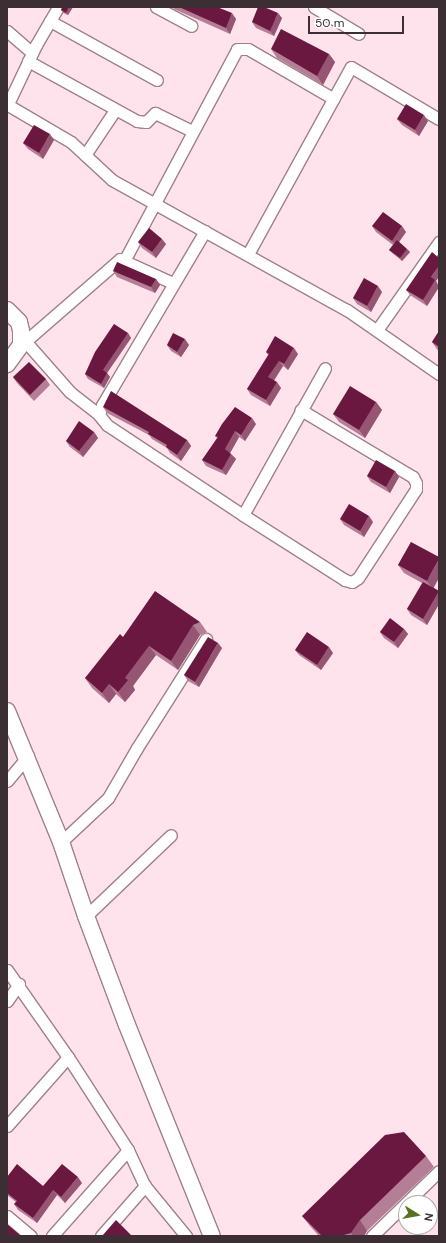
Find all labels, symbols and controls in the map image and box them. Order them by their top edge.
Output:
scale bar [310,8,406,34]
text: 50 m [315,15,344,31]
north arrow [398,1195,438,1235]
text: N [421,1212,436,1222]

